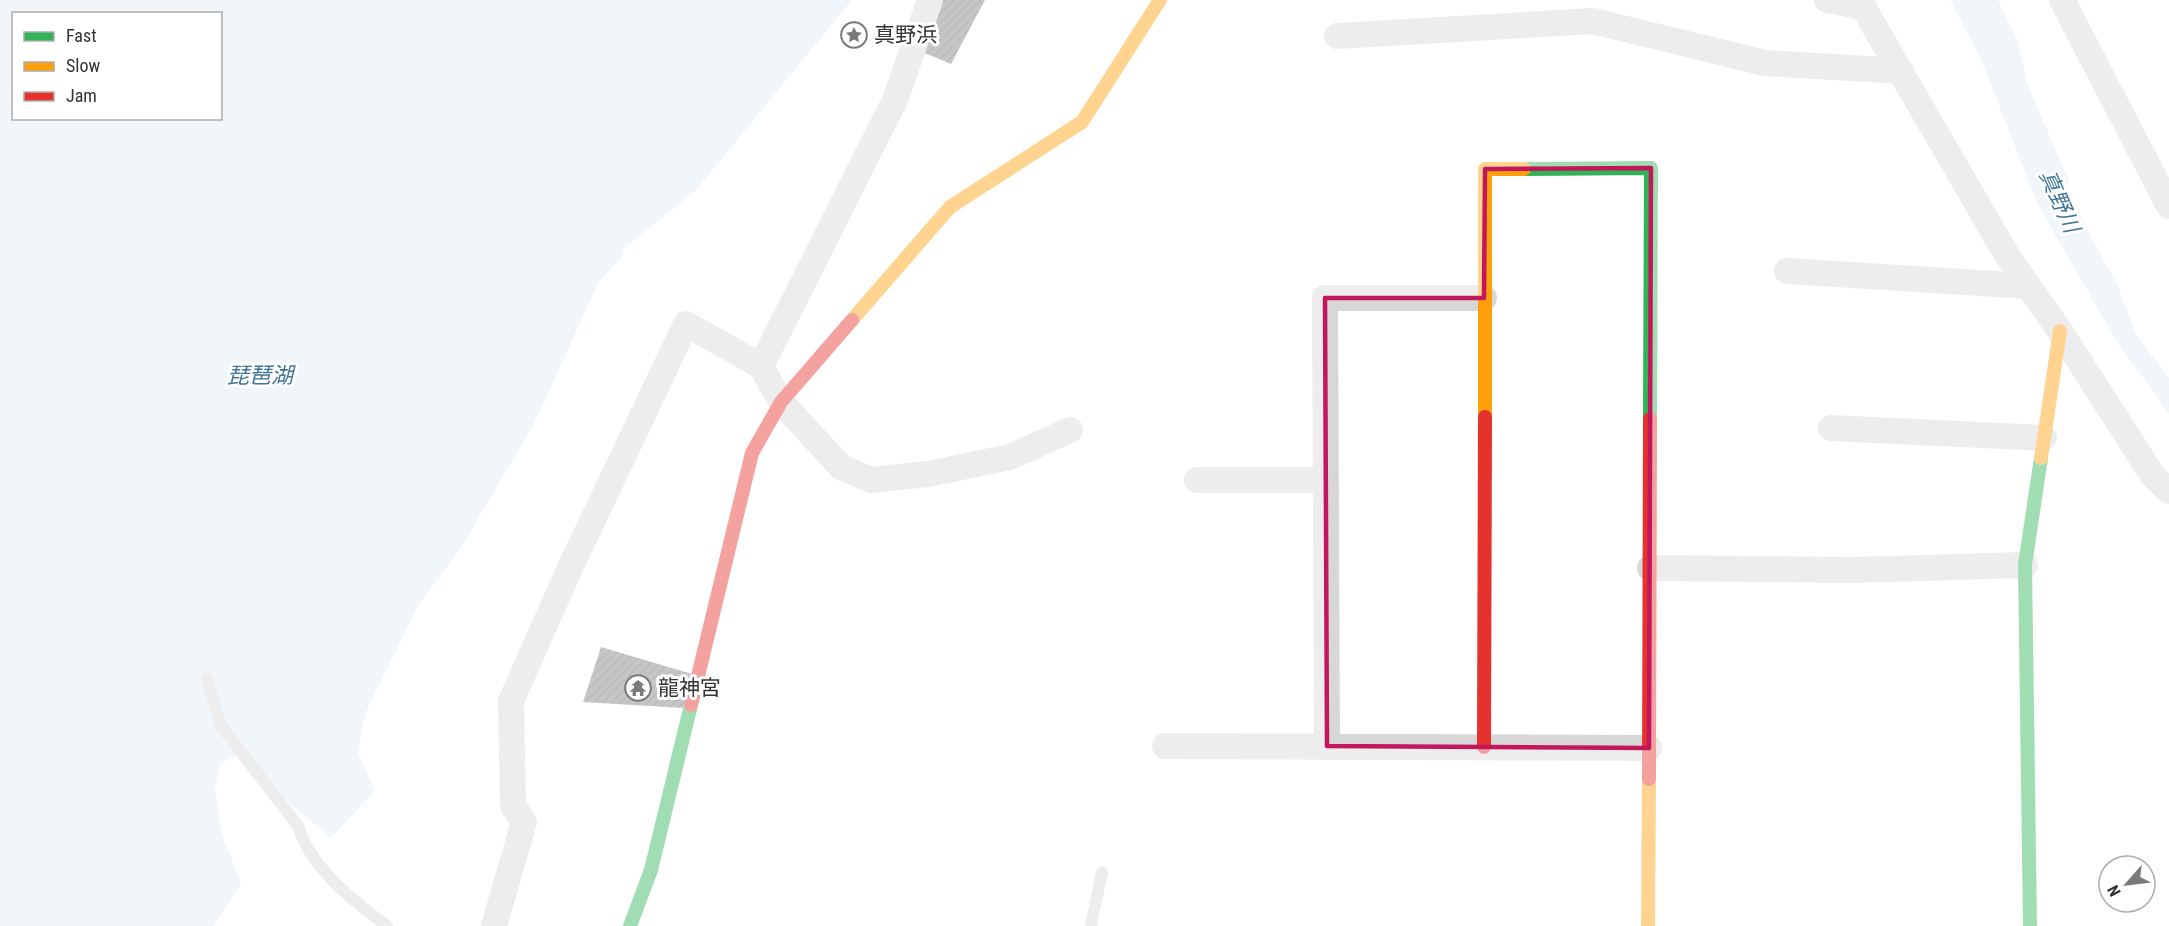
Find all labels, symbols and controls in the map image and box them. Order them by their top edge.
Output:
legend [12,12,222,120]
place icon: 真野浜 [839,20,869,50]
place label: 真野浜 [874,23,937,47]
text: Fast [66,25,97,46]
text: Slow [66,55,101,76]
text: Jam [66,85,97,106]
water label: 真野川 [2035,166,2085,238]
water label: 琵琶湖 [227,363,296,388]
temple icon: 龍神宮 [623,673,653,703]
place label: 龍神宮 [658,676,721,700]
north arrow [2097,854,2157,914]
text: N [2104,882,2125,900]

